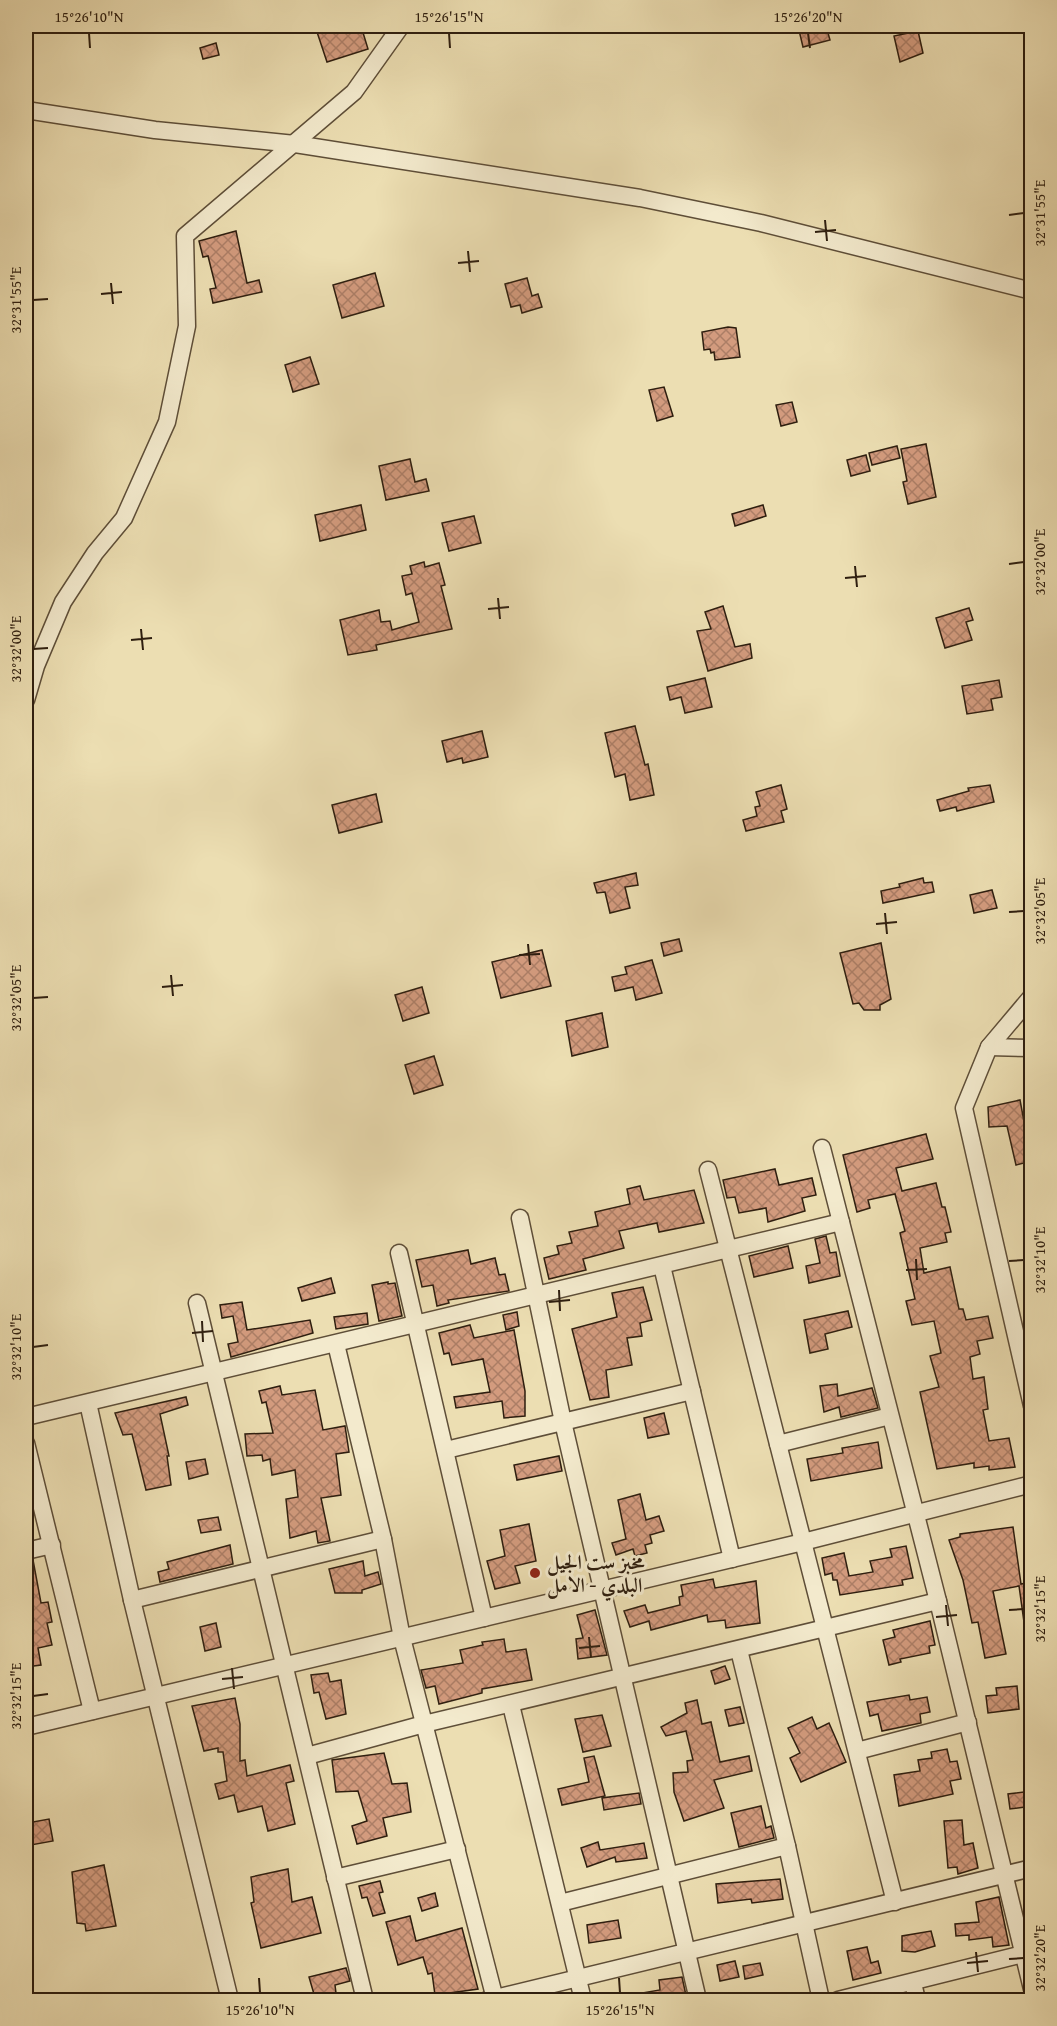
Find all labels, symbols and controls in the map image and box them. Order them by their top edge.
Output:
text: 15°26'10"N [55,6,124,27]
text: 15°26'15"N [415,6,484,27]
text: 15°26'20"N [774,6,843,27]
text: 32°31'55"E [1029,179,1050,246]
text: 32°31'55"E [5,266,26,333]
text: 32°32'00"E [1029,528,1050,595]
text: 32°32'00"E [5,615,26,682]
text: 32°32'05"E [1029,877,1050,944]
text: 32°32'05"E [5,964,26,1031]
text: 32°32'10"E [1029,1226,1050,1293]
text: 32°32'10"E [5,1313,26,1380]
place label: مخبز ست الجيل البلدي - الامل [547,1547,645,1602]
marker: مخبز ست الجيل البلدي - الامل [528,1566,542,1580]
text: 32°32'15"E [1029,1575,1050,1642]
text: 32°32'15"E [5,1662,26,1729]
text: 32°32'20"E [1029,1924,1050,1991]
text: 15°26'10"N [226,1999,295,2020]
text: 15°26'15"N [586,1999,655,2020]

